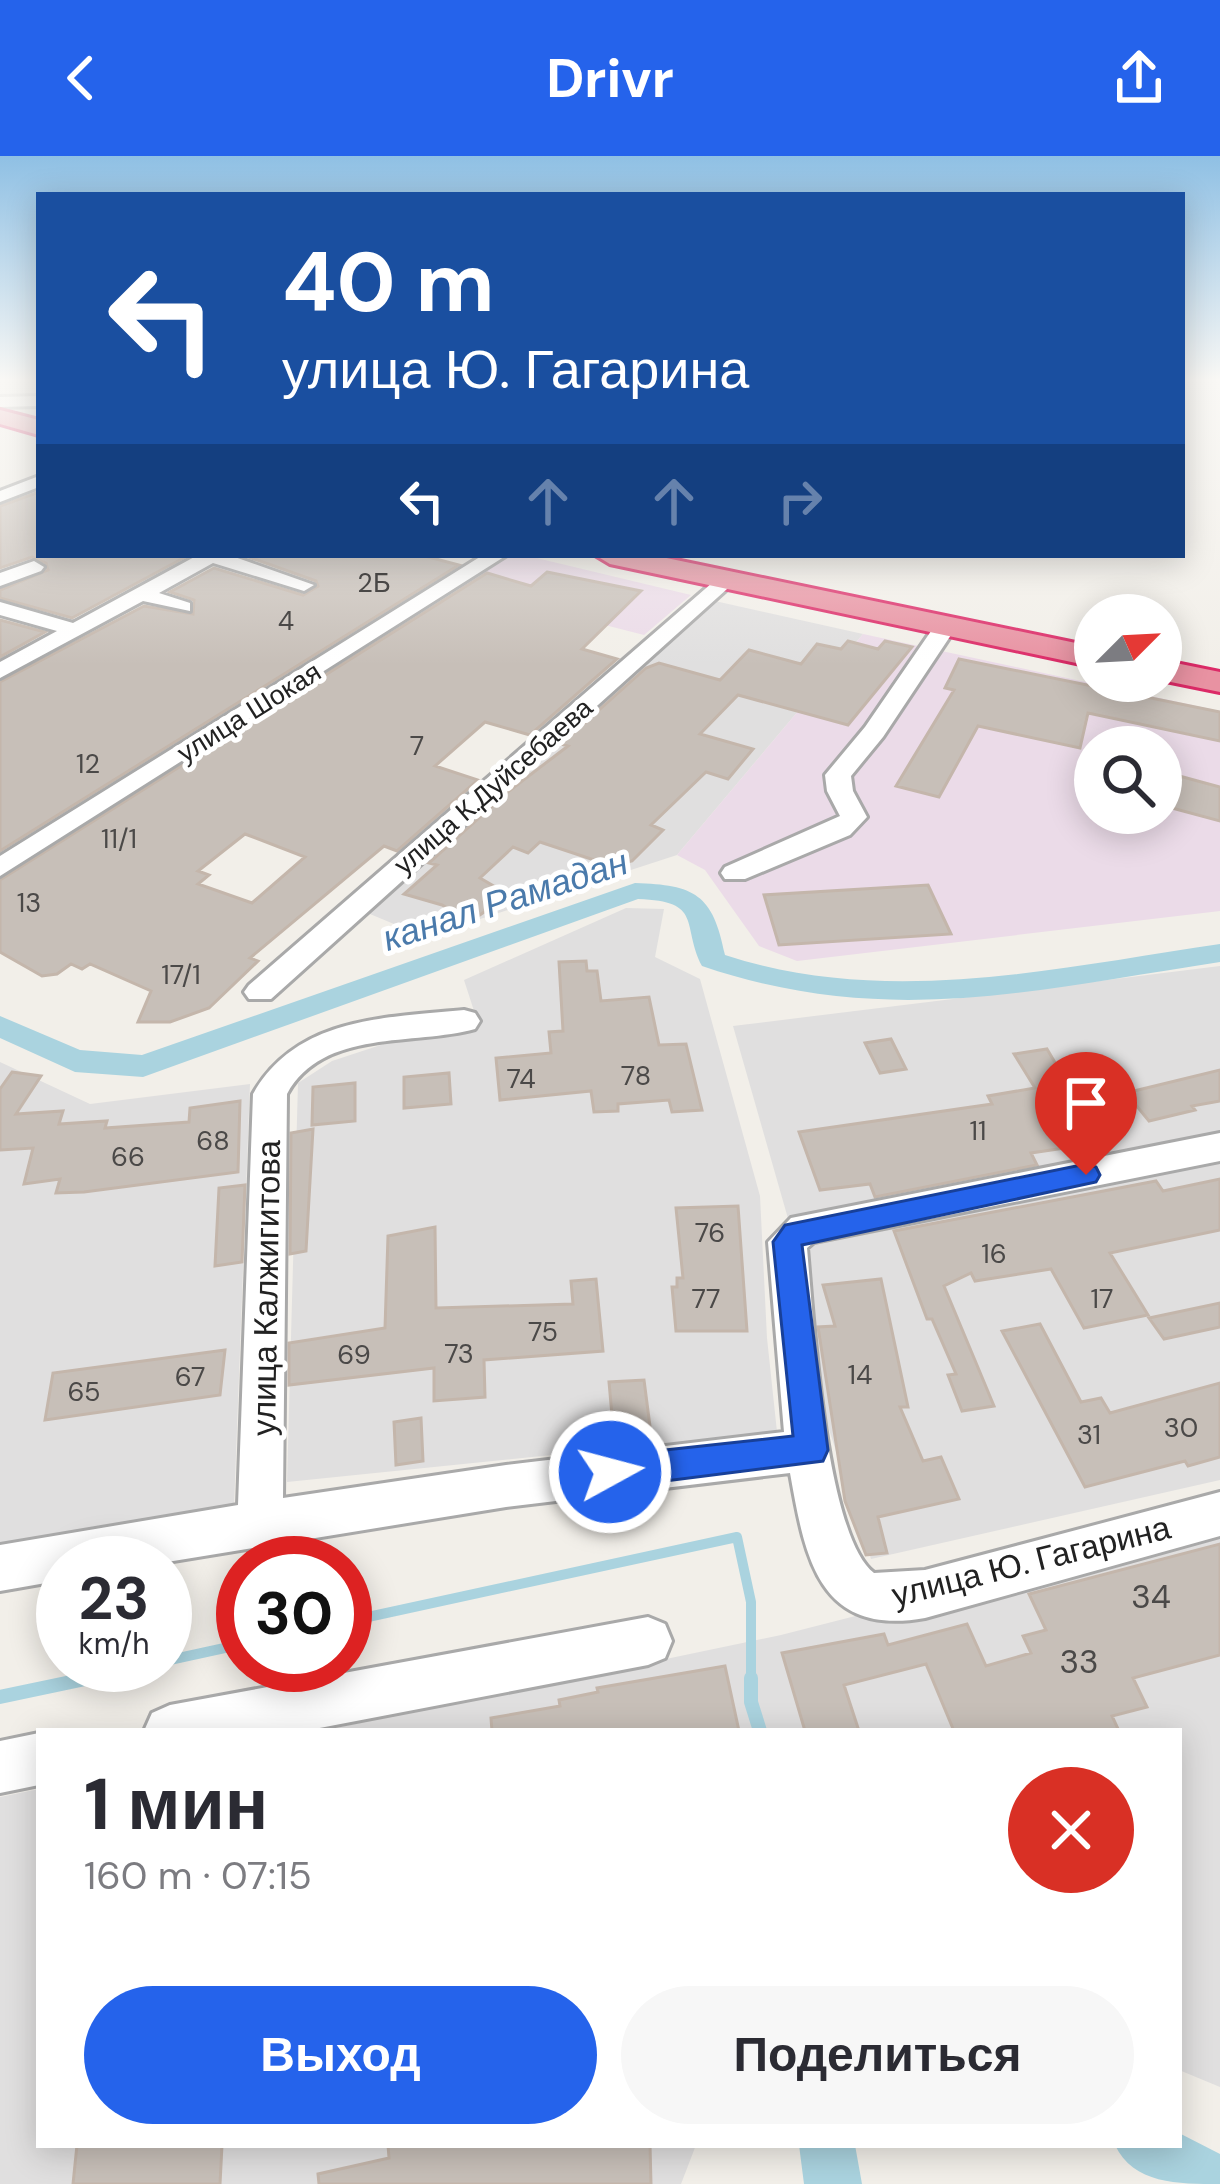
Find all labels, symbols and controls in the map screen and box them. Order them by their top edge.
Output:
text: Drivr [546,43,674,114]
icon: back [48,45,114,111]
icon: share [1106,45,1172,111]
text: 40 m [282,228,495,337]
icon: left [84,240,240,396]
text: улица Ю. Гагарина [282,334,749,405]
icon: left [389,468,455,534]
icon: ahead [515,468,581,534]
icon: ahead [641,468,707,534]
icon: right [767,468,833,534]
house number: 2Б [357,565,391,600]
north arrow [1074,594,1182,702]
map controls [1074,594,1182,834]
house number: 4 [278,603,294,638]
street label: улица Шокая [171,654,327,770]
street label: улица К.Дуйсебаева [386,689,600,882]
button: search [1074,726,1182,834]
house number: 7 [410,728,424,763]
house number: 12 [76,746,100,781]
house number: 11/1 [101,821,137,856]
water label: канал Рамадан [376,838,634,962]
house number: 13 [17,885,41,920]
house number: 17/1 [161,957,201,992]
pin [1035,1052,1137,1175]
house number: 78 [621,1058,651,1093]
house number: 74 [506,1061,536,1096]
icon: arrive [1053,1070,1119,1136]
house number: 11 [970,1113,986,1148]
house number: 68 [196,1123,230,1158]
house number: 66 [111,1139,145,1174]
street label: улица Калжигитова [242,1139,290,1436]
house number: 76 [695,1215,725,1250]
house number: 16 [981,1236,1007,1271]
house number: 77 [692,1281,720,1316]
house number: 17 [1091,1281,1113,1316]
house number: 75 [528,1314,558,1349]
house number: 73 [444,1336,474,1371]
house number: 69 [337,1337,371,1372]
house number: 14 [848,1357,872,1392]
house number: 67 [175,1359,205,1394]
house number: 65 [68,1374,100,1409]
position arrow [547,1409,673,1535]
house number: 30 [1164,1410,1198,1445]
house number: 31 [1077,1417,1101,1452]
street label: улица Ю. Гагарина [887,1505,1175,1616]
speed limit sign: 30 [216,1536,372,1692]
text: 23 [79,1559,149,1638]
house number: 34 [1131,1575,1171,1618]
text: km/h [79,1624,149,1663]
house number: 33 [1059,1640,1099,1683]
text: 1 мин [84,1758,268,1851]
button: close [1008,1767,1134,1893]
text: 160 m · 07:15 [84,1850,312,1901]
button: Выход [84,1986,597,2124]
button: Поделиться [621,1986,1134,2124]

